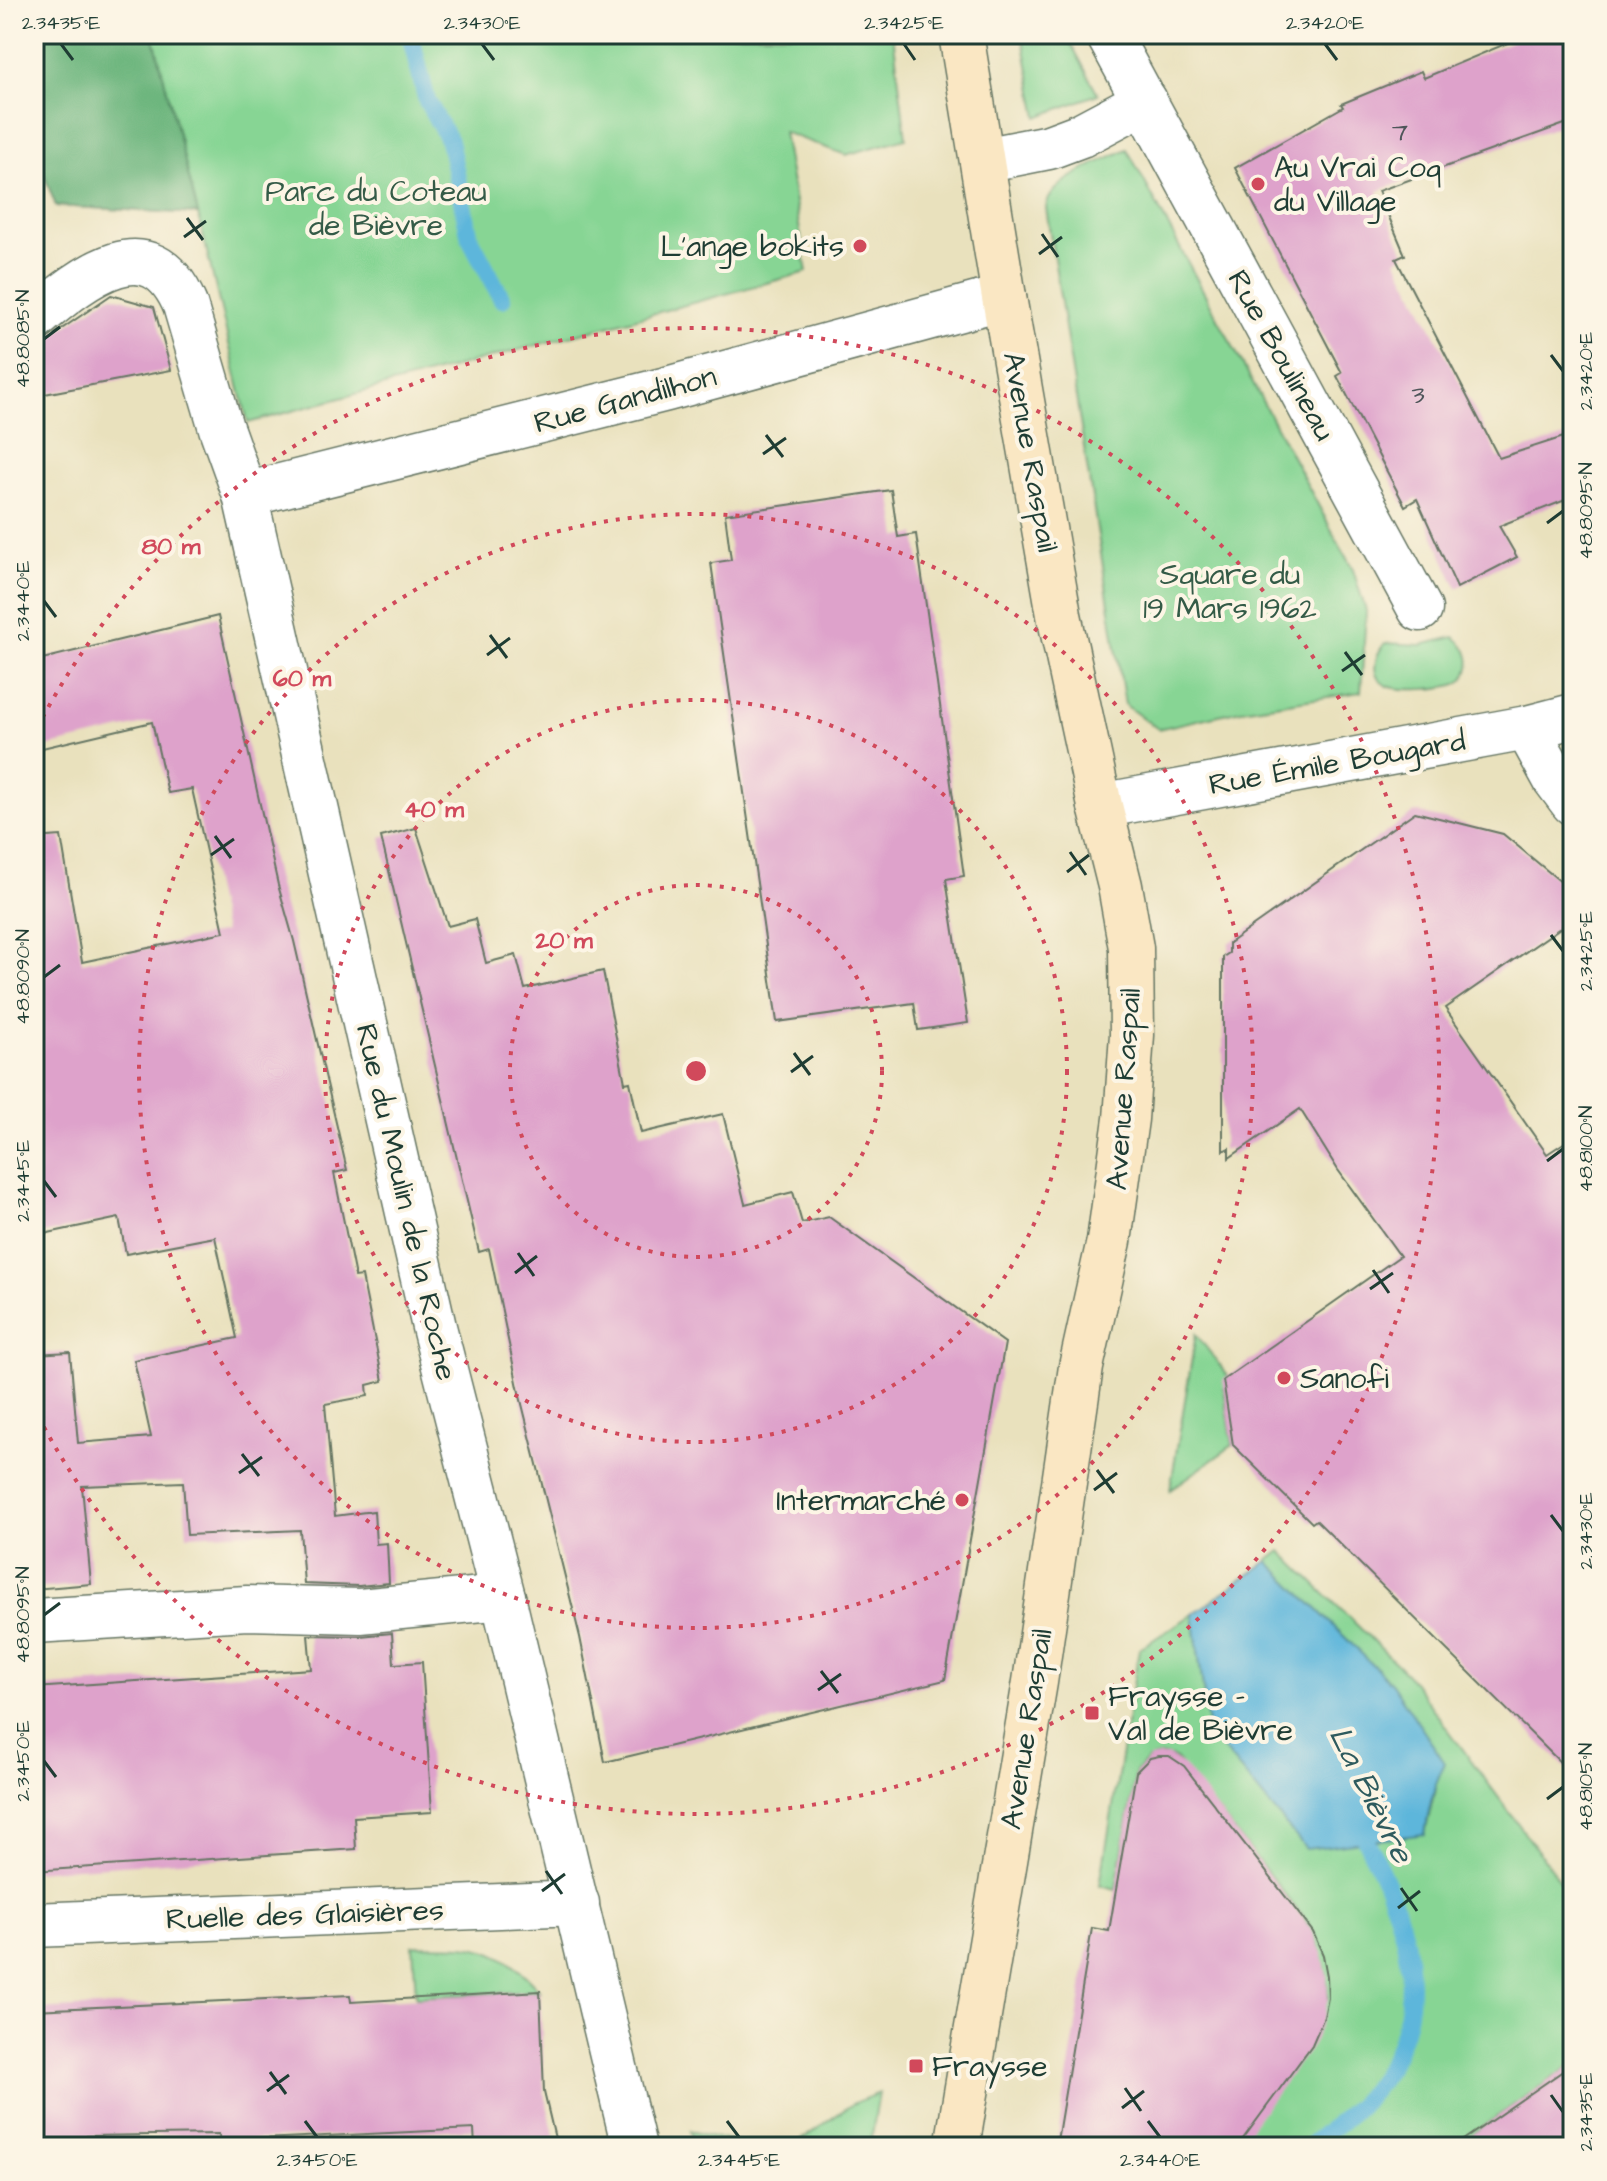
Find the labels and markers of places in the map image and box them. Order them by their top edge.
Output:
place label: Au Vrai Coq du Village [1274,147,1441,224]
marker: Au Vrai Coq du Village [1249,175,1267,193]
place label: L'ange bokits [661,226,844,269]
marker: L'ange bokits [851,237,869,255]
centre of rings [682,1057,710,1085]
place label: Sanofi [1300,1358,1389,1400]
marker: Sanofi [1275,1369,1293,1387]
place label: Intermarché [776,1480,946,1522]
marker: Intermarché [953,1491,971,1509]
place label: Fraysse - Val de Bièvre [1108,1676,1293,1752]
marker: Fraysse - Val de Bièvre [1083,1704,1101,1722]
place label: Fraysse [932,2046,1047,2089]
marker: Fraysse [907,2057,925,2075]

